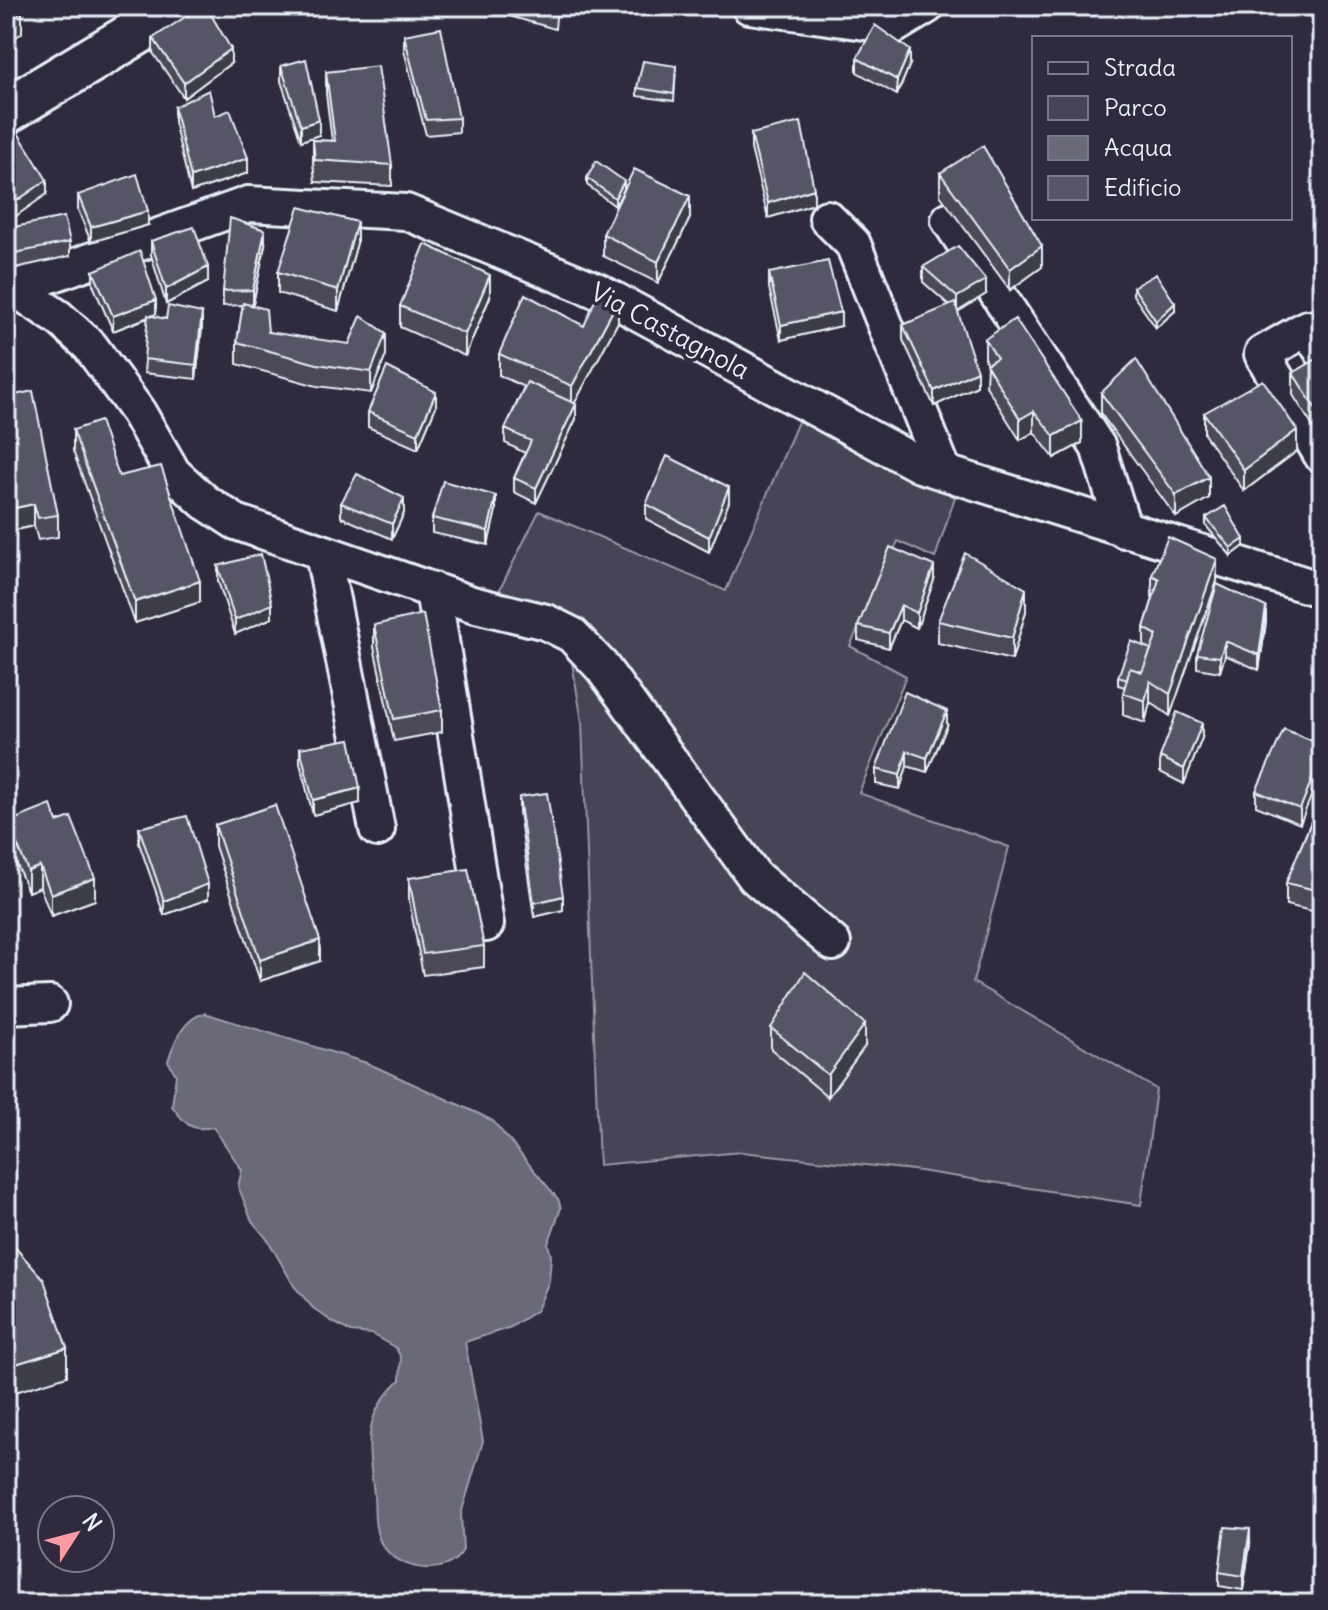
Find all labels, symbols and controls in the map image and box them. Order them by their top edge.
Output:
legend [1032,36,1292,220]
text: Strada [1104,52,1176,82]
text: Parco [1104,92,1167,122]
text: Acqua [1104,132,1172,162]
text: Edificio [1104,172,1182,202]
street label: Via Castagnola [585,275,755,386]
north arrow [36,1494,116,1574]
text: N [76,1508,108,1537]

